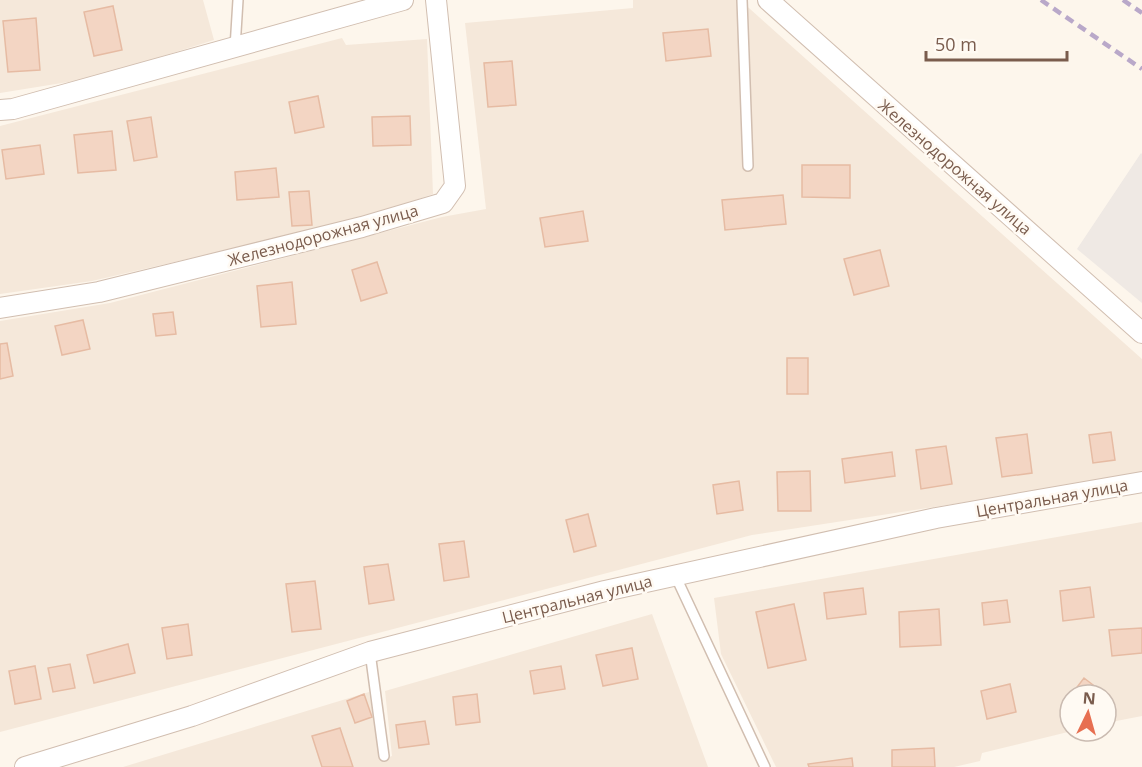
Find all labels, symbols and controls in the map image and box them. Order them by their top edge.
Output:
scale bar [926,24,1067,62]
text: 50 m [935,32,977,56]
street label: Железнодорожная улица [874,94,1036,240]
street label: Железнодорожная улица [225,199,421,271]
street label: Центральная улица [974,474,1130,522]
street label: Центральная улица [500,570,654,628]
north arrow [1058,683,1118,743]
text: N [1082,687,1097,710]

